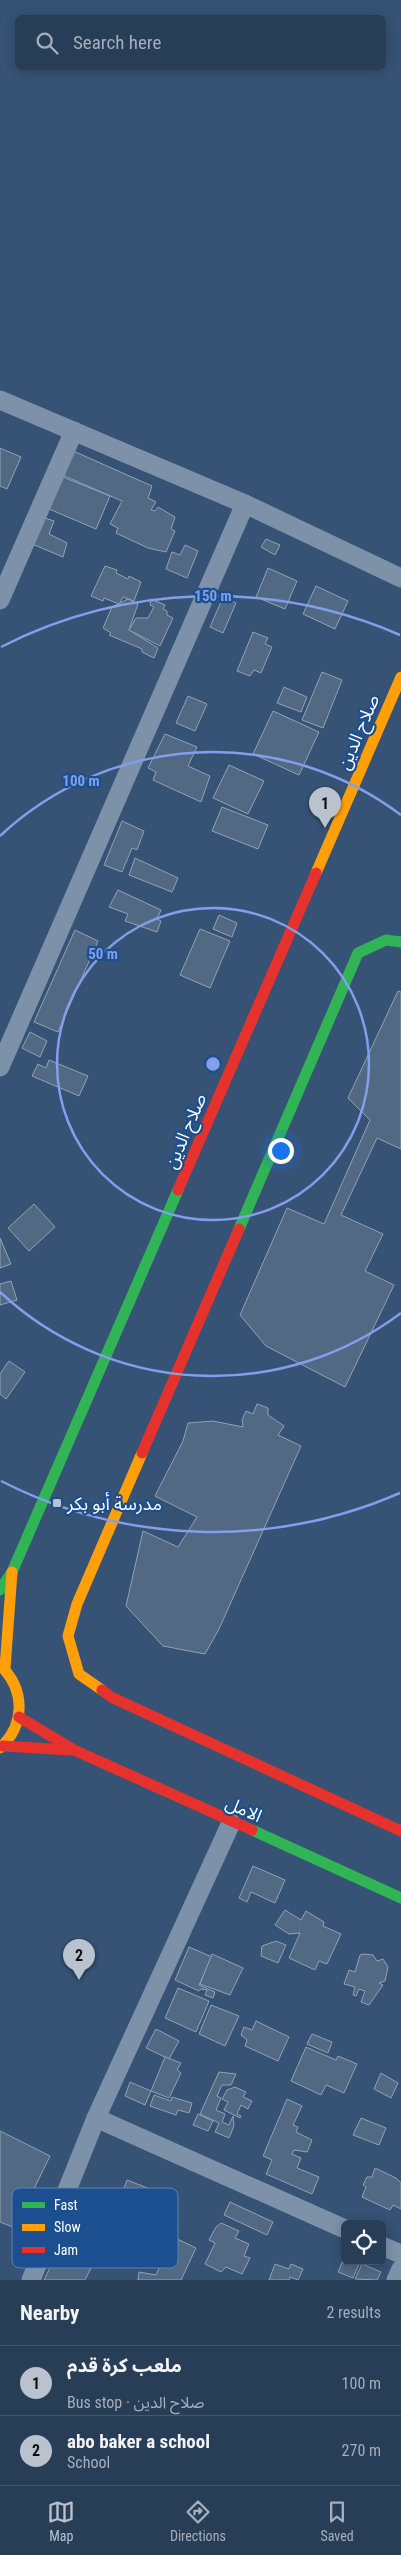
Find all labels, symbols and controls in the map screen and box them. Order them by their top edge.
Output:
search box [15,15,386,70]
icon: search [33,29,61,57]
text: Search here [73,31,161,54]
text: 150 m [194,587,232,605]
street label: صلاح الدين [333,691,386,774]
text: 100 m [62,772,100,790]
pin: 1 [309,787,341,828]
text: 50 m [88,945,118,963]
centre of rings [204,1055,222,1073]
street label: صلاح الدين [160,1090,213,1173]
your location [268,1138,294,1164]
place label: مدرسة أبو بكر [66,1492,162,1515]
marker: مدرسة أبو بكر [51,1497,63,1509]
street label: الامل [222,1792,265,1827]
pin: 2 [63,1939,95,1980]
legend [12,2188,178,2268]
text: Fast [54,2197,78,2213]
text: Slow [54,2219,81,2235]
map controls [341,2220,386,2265]
button: locate [341,2220,386,2265]
text: Jam [54,2242,78,2258]
text: Nearby [20,2301,79,2325]
text: 2 results [326,2303,381,2322]
text: ملعب كرة قدم [67,2354,182,2377]
text: 1 [32,2374,40,2393]
text: 100 m [342,2374,381,2393]
text: Bus stop · صلاح الدين [67,2393,204,2412]
text: abo baker a school [67,2430,210,2453]
text: 2 [32,2441,40,2460]
text: 270 m [342,2441,381,2460]
text: School [67,2453,110,2472]
tab: Map [47,2498,75,2544]
tab: Directions [170,2498,226,2544]
tab: Saved [320,2498,354,2544]

